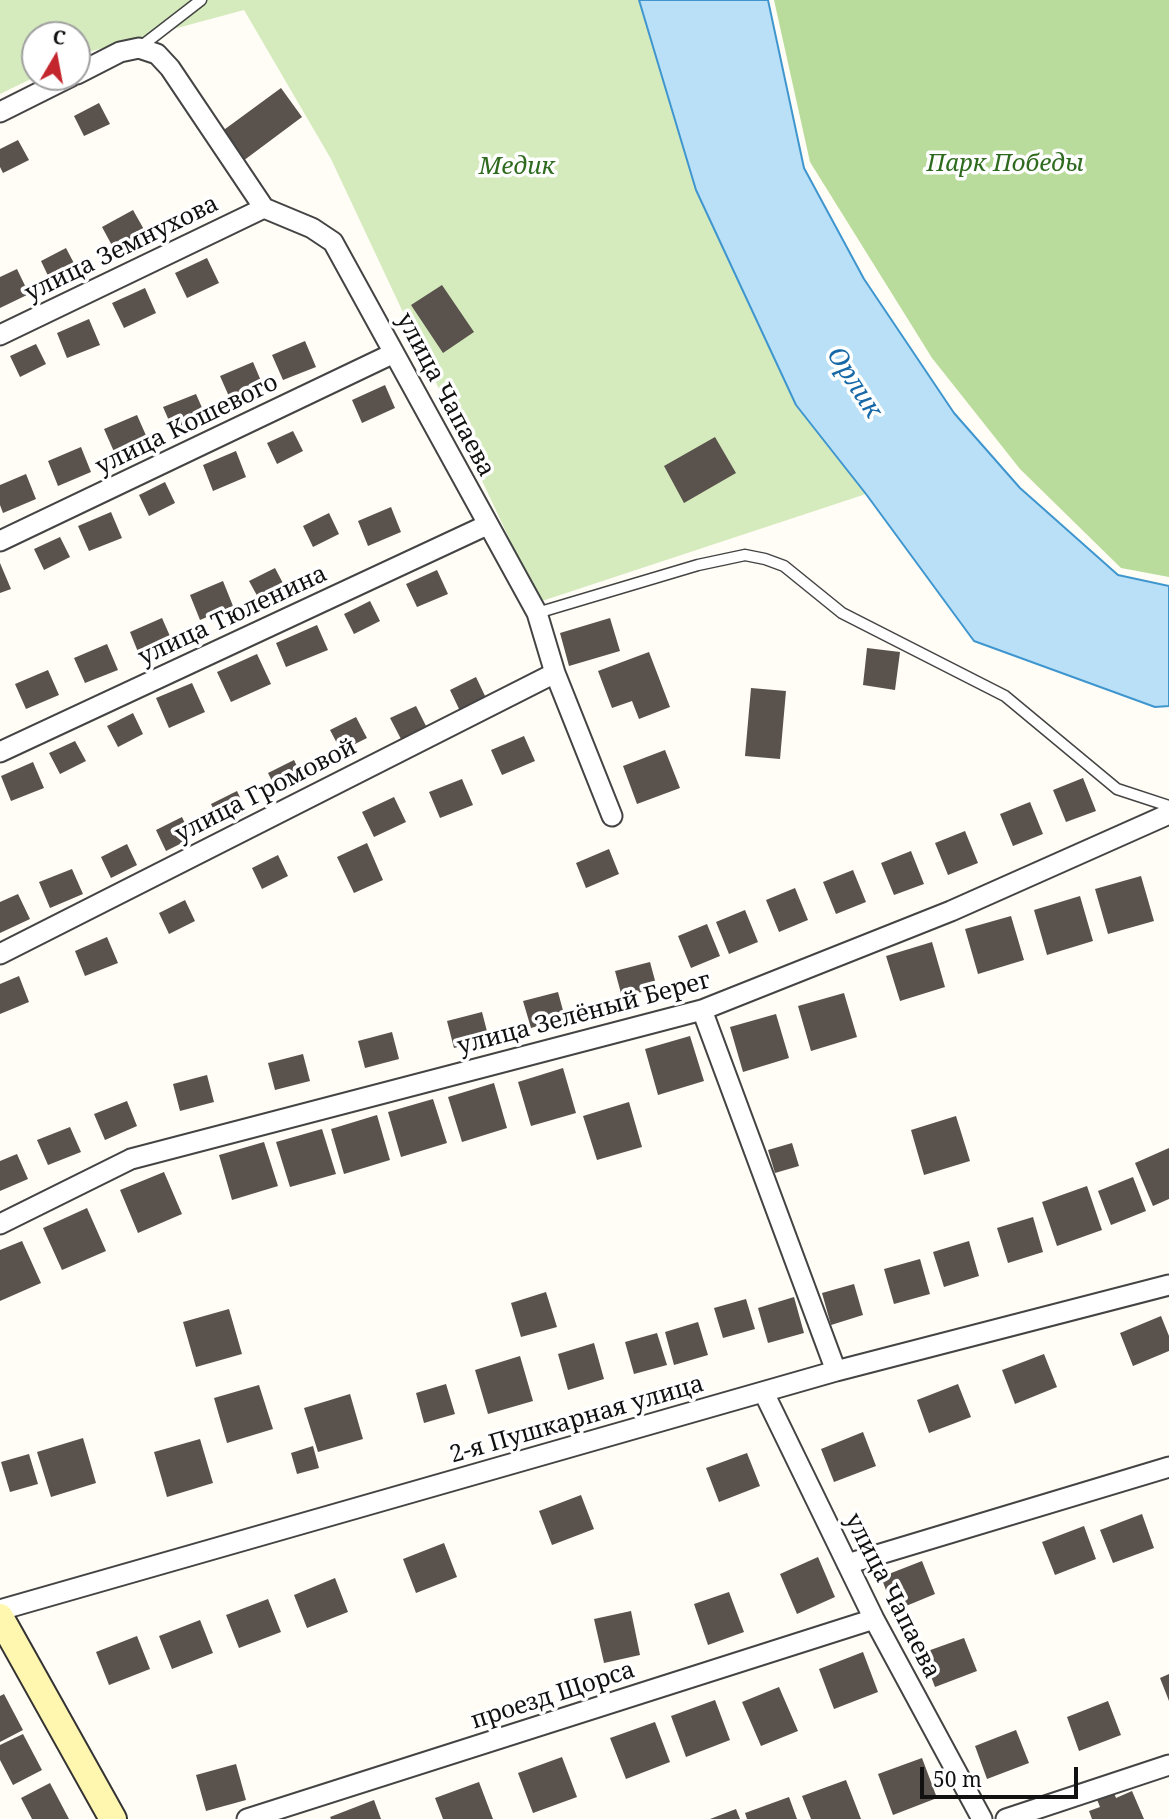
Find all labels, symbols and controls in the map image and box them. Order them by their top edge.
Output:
north arrow [21,21,91,91]
text: С [51,23,68,51]
park label: Парк Победы [926,150,1084,178]
park label: Медик [479,153,555,181]
street label: улица Земнухова [21,190,223,308]
street label: улица Чапаева [390,308,500,482]
water label: Орлик [819,341,889,425]
street label: улица Кошевого [91,368,283,482]
street label: улица Тюленина [134,560,332,672]
street label: улица Громовой [170,733,362,849]
street label: улица Зелёный Берег [454,966,714,1062]
street label: 2-я Пушкарная улица [447,1370,707,1470]
street label: улица Чапаева [838,1509,946,1683]
street label: проезд Щорса [467,1656,639,1736]
scale bar [924,1752,1082,1796]
text: 50 m [933,1765,982,1793]

